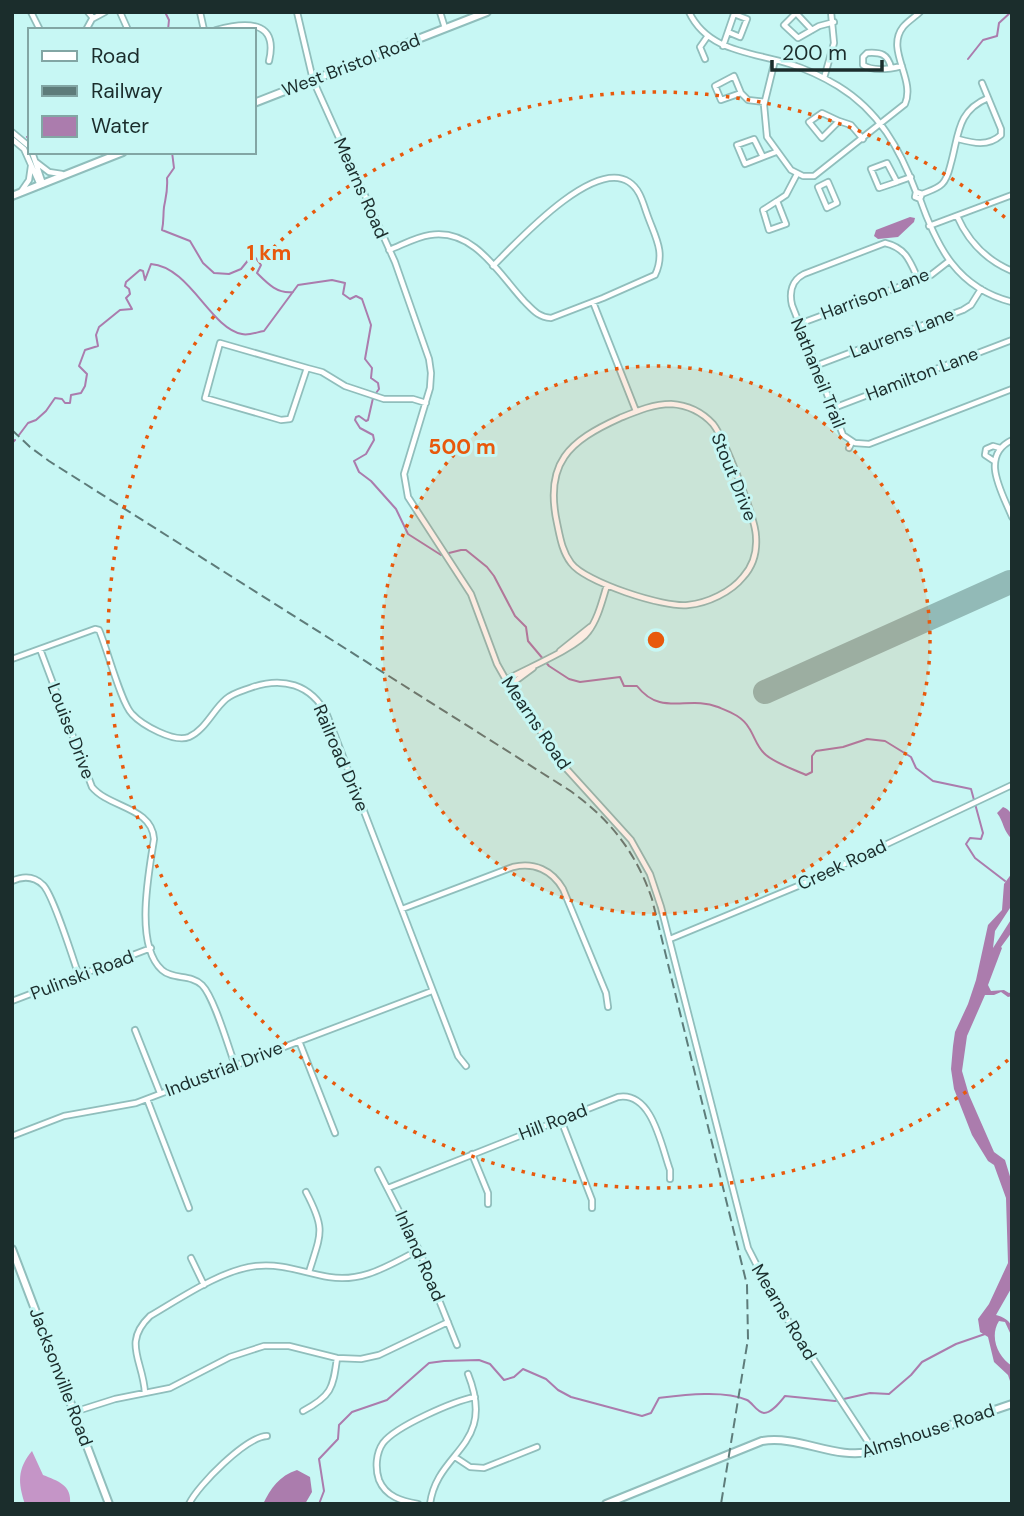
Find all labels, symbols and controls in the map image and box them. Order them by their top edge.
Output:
legend [28,28,256,154]
street label: West Bristol Road [279,28,423,102]
scale bar [772,28,882,72]
text: 200 m [782,39,847,67]
text: Road [91,42,140,70]
text: Railway [91,77,163,105]
text: Water [91,112,149,140]
street label: Mearns Road [328,134,394,242]
text: 1 km [247,239,291,267]
street label: Harrison Lane [817,262,933,326]
street label: Laurens Lane [846,302,958,364]
street label: Nathaneil Trail [785,314,851,432]
street label: Hamilton Lane [862,341,982,407]
street label: Stout Drive [706,430,762,524]
text: 500 m [428,433,496,461]
centre of rings [644,628,668,652]
street label: Mearns Road [496,672,576,774]
street label: Louise Drive [42,680,100,782]
street label: Railroad Drive [308,701,374,815]
street label: Creek Road [794,834,890,896]
street label: Pulinski Road [27,944,137,1006]
street label: Industrial Drive [162,1036,286,1102]
street label: Hill Road [515,1098,591,1146]
street label: Inland Road [389,1207,451,1305]
street label: Mearns Road [746,1260,822,1364]
street label: Jacksonville Road [24,1304,98,1450]
street label: Almshouse Road [859,1398,997,1464]

